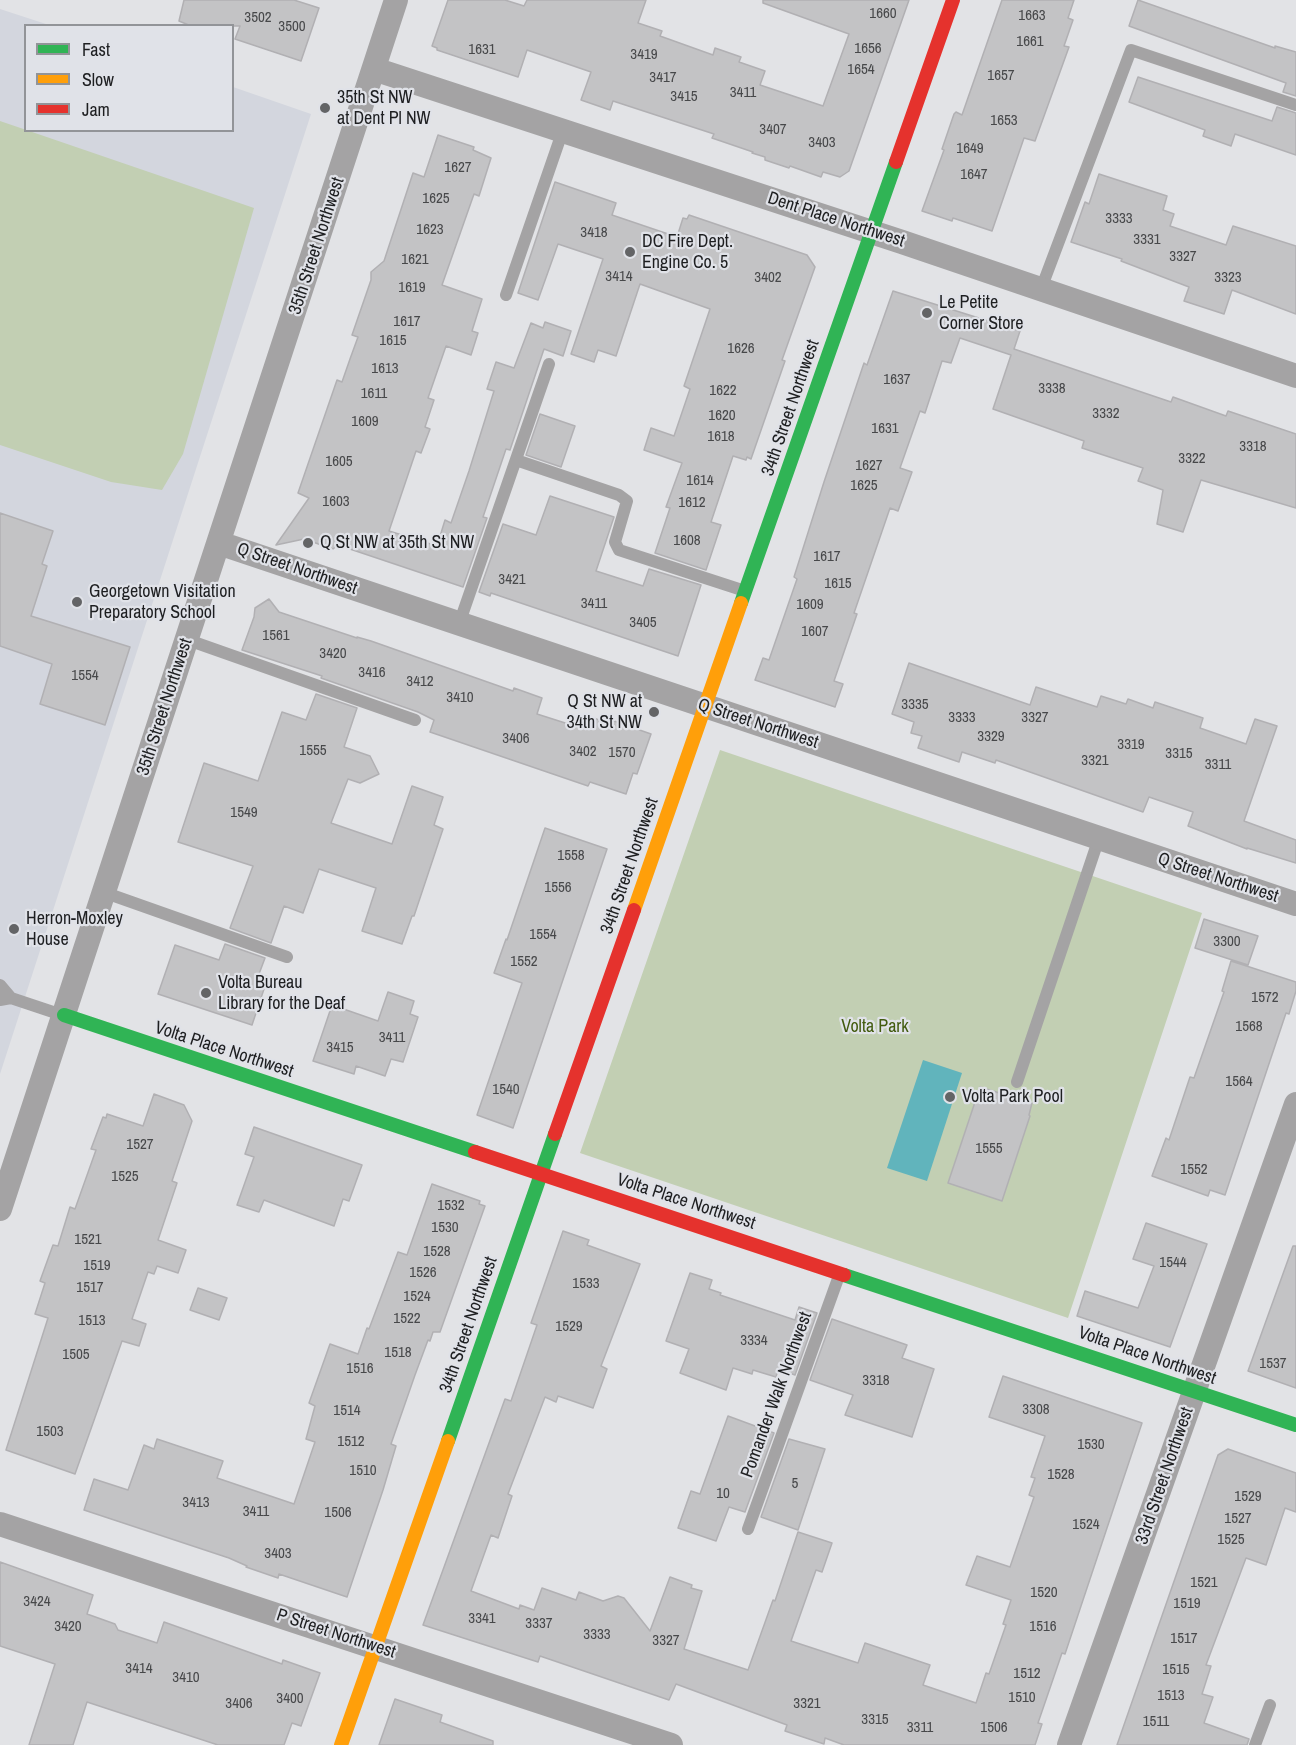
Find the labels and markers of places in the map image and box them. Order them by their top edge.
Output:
place label: 35th St NW at Dent Pl NW [337,87,431,130]
marker: 35th St NW at Dent Pl NW [318,101,332,115]
place label: DC Fire Dept. Engine Co. 5 [642,231,733,274]
marker: DC Fire Dept. Engine Co. 5 [623,245,637,259]
place label: Le Petite Corner Store [939,292,1023,334]
marker: Le Petite Corner Store [920,306,934,320]
place label: Q St NW at 35th St NW [320,532,474,554]
marker: Q St NW at 35th St NW [301,536,315,550]
place label: Georgetown Visitation Preparatory School [89,581,236,624]
marker: Georgetown Visitation Preparatory School [70,595,84,609]
place label: Q St NW at 34th St NW [567,691,642,734]
marker: Q St NW at 34th St NW [647,705,661,719]
place label: Herron-Moxley House [26,908,123,950]
marker: Herron-Moxley House [7,922,21,936]
place label: Volta Bureau Library for the Deaf [218,972,345,1014]
marker: Volta Bureau Library for the Deaf [199,986,213,1000]
place label: Volta Park Pool [962,1086,1063,1108]
marker: Volta Park Pool [943,1090,957,1104]

